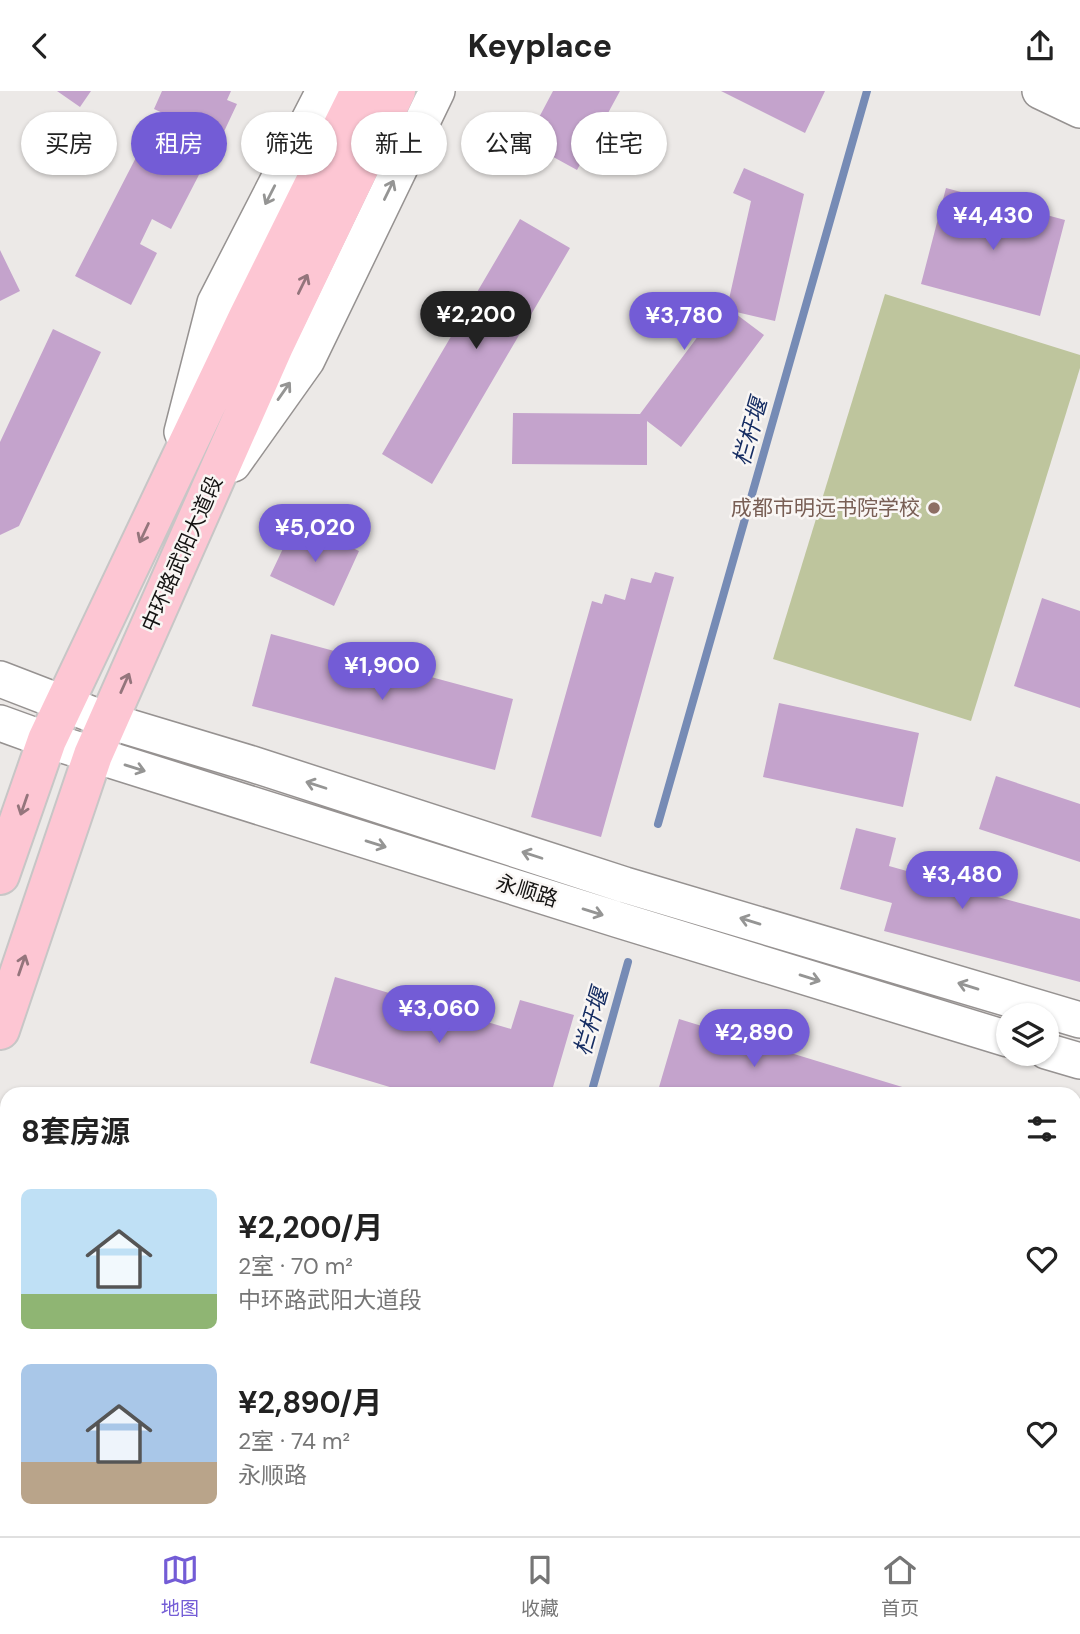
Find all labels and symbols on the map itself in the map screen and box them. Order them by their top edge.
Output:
one-way arrow [383,180,397,201]
one-way arrow [263,184,277,205]
pin: ¥4,430 [936,193,1050,252]
one-way arrow [297,274,311,295]
pin: ¥2,200 [419,292,533,351]
pin: ¥3,780 [627,293,741,352]
one-way arrow [277,382,292,401]
water label: 栏杆堰 [726,391,775,469]
street label: 中环路武阳大道段 [135,472,229,636]
place label: 成都市明远书院学校 [731,494,920,522]
marker: 成都市明远书院学校 [926,500,942,516]
pin: ¥5,020 [258,505,372,564]
one-way arrow [137,522,151,543]
pin: ¥1,900 [325,643,439,702]
one-way arrow [119,673,132,694]
one-way arrow [124,763,146,776]
one-way arrow [305,778,327,790]
one-way arrow [17,794,30,816]
one-way arrow [364,838,386,851]
one-way arrow [521,848,543,861]
pin: ¥3,480 [905,851,1019,911]
street label: 永顺路 [493,868,561,914]
one-way arrow [581,907,603,919]
one-way arrow [739,914,761,927]
one-way arrow [17,955,29,977]
one-way arrow [799,972,821,985]
one-way arrow [957,979,979,992]
water label: 栏杆堰 [567,981,616,1059]
pin: ¥3,060 [382,985,496,1045]
pin: ¥2,890 [697,1009,811,1069]

